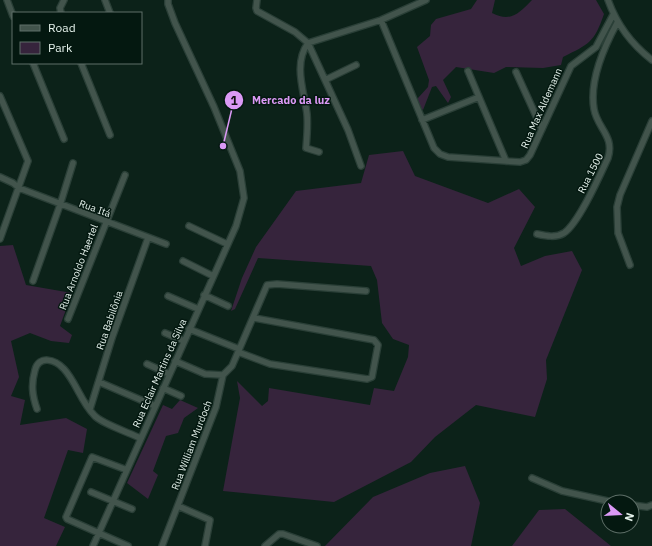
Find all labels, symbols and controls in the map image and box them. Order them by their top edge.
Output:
legend [12,12,142,64]
text: Road [48,20,76,35]
text: Park [48,40,73,55]
street label: Rua Max Aldemann [518,66,565,150]
callout: Mercado da luz [224,89,338,112]
text: 1 [230,93,238,108]
text: Mercado da luz [252,93,330,107]
street label: Rua 1500 [575,151,606,196]
street label: Rua Itá [77,197,113,220]
street label: Rua Arnoldo Haertel [56,222,101,312]
street label: Rua Babilônia [93,288,126,351]
street label: Rua Eclair Martins da Silva [130,316,190,430]
street label: Rua William Murdoch [168,398,215,492]
north arrow [600,494,640,534]
text: N [622,511,637,523]

